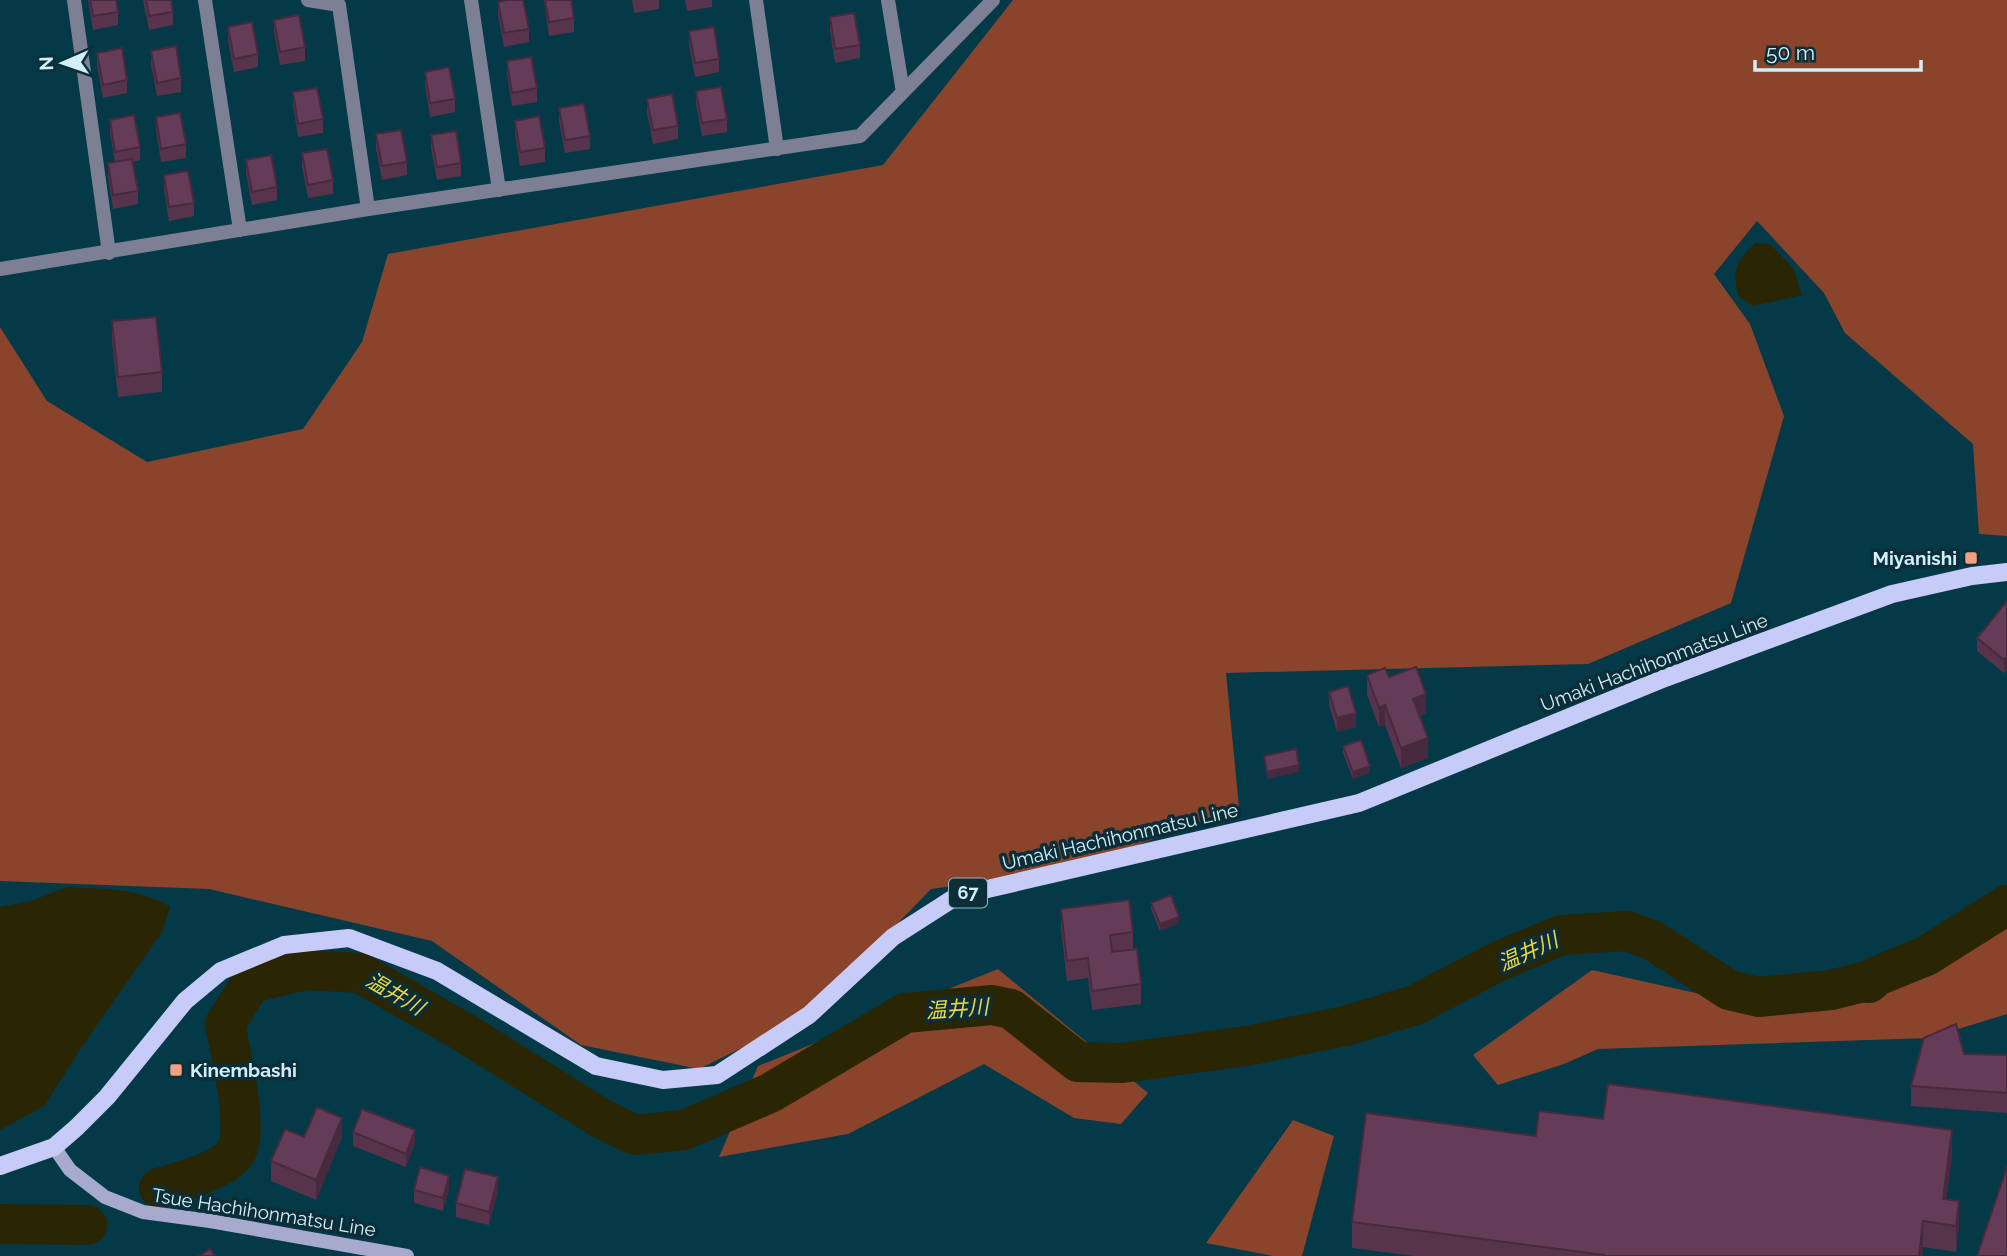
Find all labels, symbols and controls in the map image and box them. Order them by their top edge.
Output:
north arrow [28,28,98,98]
scale bar [1755,28,1921,72]
text: 50 m [1766,40,1815,65]
text: N [35,56,57,71]
place label: Miyanishi [1873,547,1957,569]
marker: Miyanishi [1963,550,1979,566]
street label: Umaki Hachihonmatsu Line [1537,608,1771,716]
street label: Umaki Hachihonmatsu Line [1000,798,1240,874]
road number: 67 [949,878,987,908]
water label: 温井川 [1494,926,1563,976]
water label: 温井川 [362,967,431,1021]
water label: 温井川 [925,994,991,1023]
place label: Kinembashi [190,1059,297,1081]
marker: Kinembashi [168,1062,184,1078]
street label: Tsue Hachihonmatsu Line [151,1183,377,1241]

